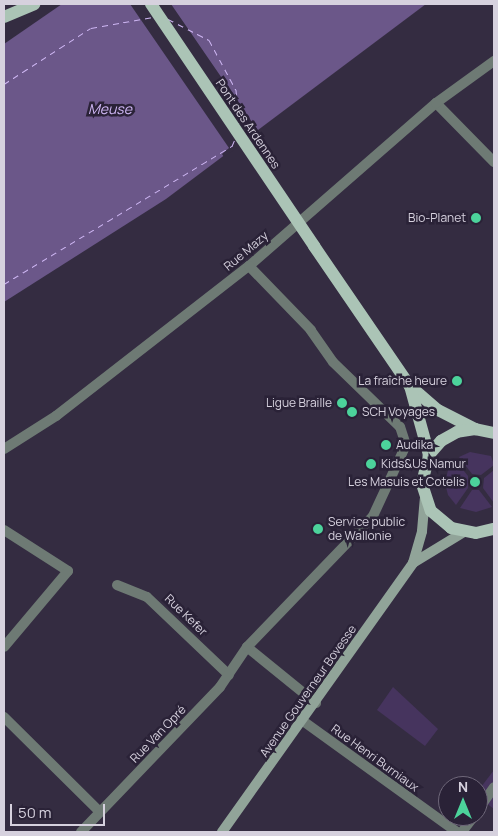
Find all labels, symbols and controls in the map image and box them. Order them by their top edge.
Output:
street label: Pont des Ardennes [213,77,283,171]
water label: Meuse [88,101,132,117]
place label: Bio-Planet [408,211,466,225]
marker: Bio-Planet [470,212,482,224]
street label: Rue Mazy [221,228,271,274]
place label: La fraîche heure [358,374,447,388]
marker: La fraîche heure [451,375,463,387]
place label: Ligue Braille [266,396,332,410]
marker: Ligue Braille [336,397,348,409]
place label: SCH Voyages [362,405,435,419]
marker: SCH Voyages [346,406,358,418]
place label: Audika [396,438,433,452]
marker: Audika [380,439,392,451]
place label: Kids&Us Namur [381,457,466,471]
marker: Kids&Us Namur [365,458,377,470]
place label: Les Masuis et Cotelis [348,475,465,489]
marker: Les Masuis et Cotelis [469,476,481,488]
place label: Service public de Wallonie [328,515,405,543]
marker: Service public de Wallonie [312,523,324,535]
street label: Rue Kefer [162,591,210,639]
street label: Avenue Gouverneur Bovesse [257,622,359,760]
street label: Rue Van Opré [127,702,189,766]
street label: Rue Henri Burniaux [328,721,422,795]
north arrow [438,776,488,826]
text: N [458,777,468,796]
scale bar [12,794,108,826]
text: 50 m [18,802,52,823]

